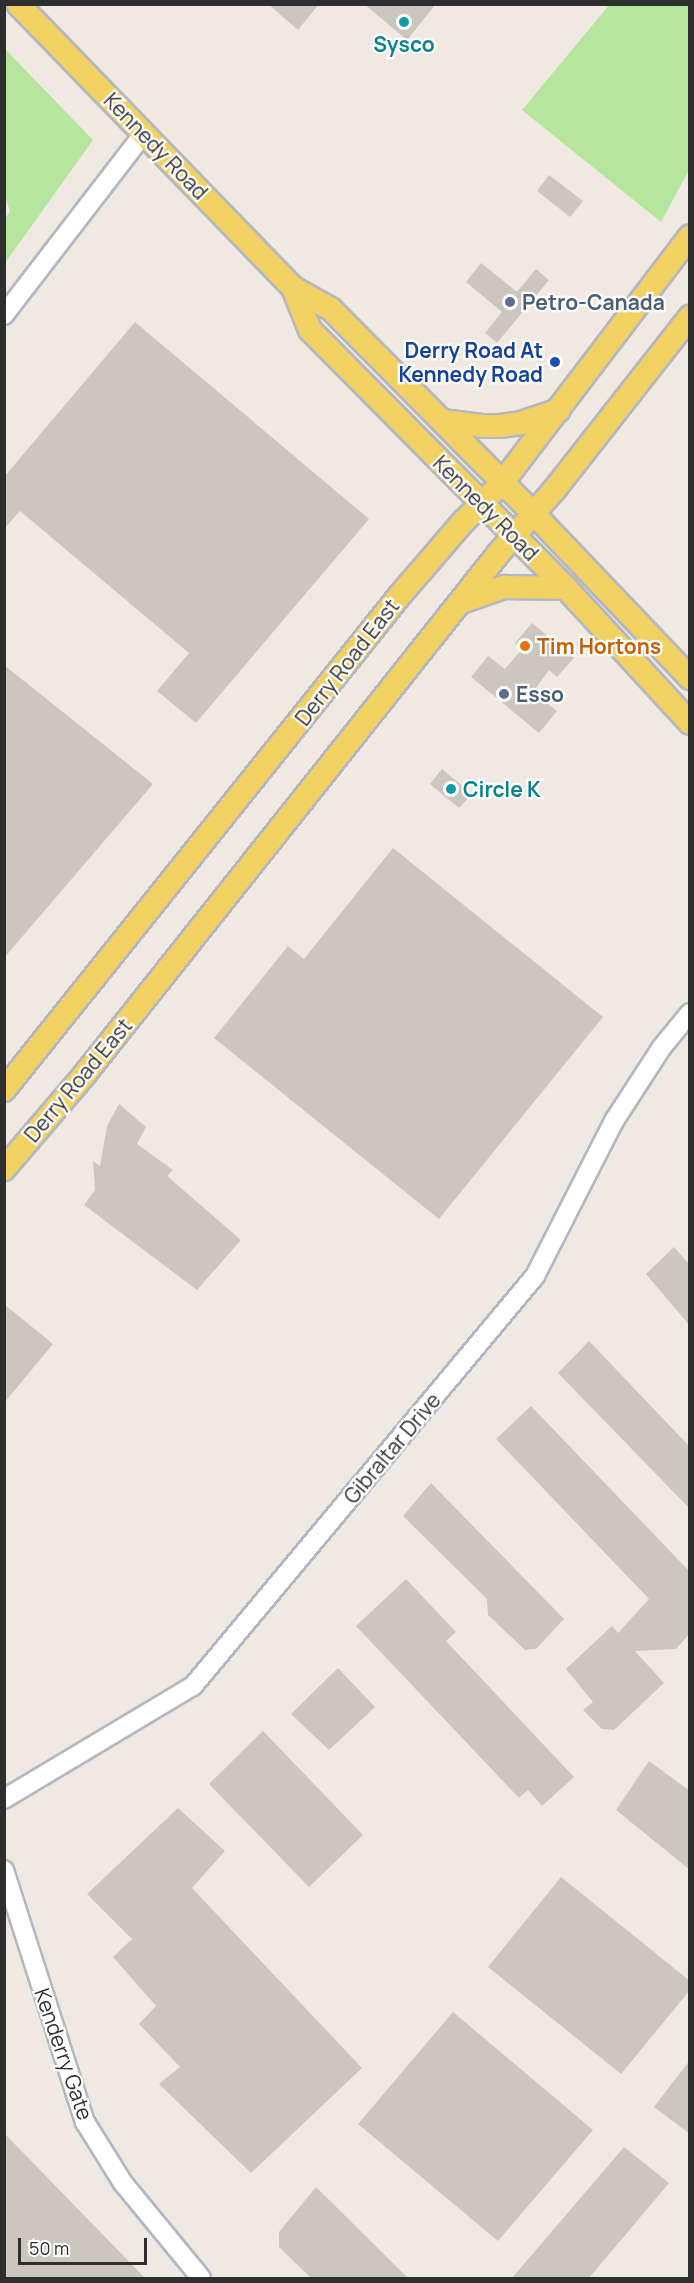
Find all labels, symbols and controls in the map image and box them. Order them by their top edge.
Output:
marker: Sysco [397,15,411,29]
place label: Sysco [373,31,435,57]
street label: Kennedy Road [99,88,213,204]
place label: Petro-Canada [522,289,665,315]
marker: Petro-Canada [503,295,517,309]
place label: Derry Road At Kennedy Road [398,337,543,387]
marker: Derry Road At Kennedy Road [548,355,562,369]
street label: Kennedy Road [428,450,544,566]
street label: Derry Road East [290,594,404,730]
place label: Tim Hortons [537,633,661,659]
marker: Tim Hortons [518,639,532,653]
place label: Esso [516,681,564,707]
marker: Esso [497,687,511,701]
place label: Circle K [463,776,541,802]
marker: Circle K [444,782,458,796]
street label: Derry Road East [19,1013,137,1147]
street label: Gibraltar Drive [338,1388,446,1508]
street label: Kenderry Gate [30,1985,98,2123]
scale bar [21,2226,150,2264]
text: 50 m [29,2236,69,2260]

